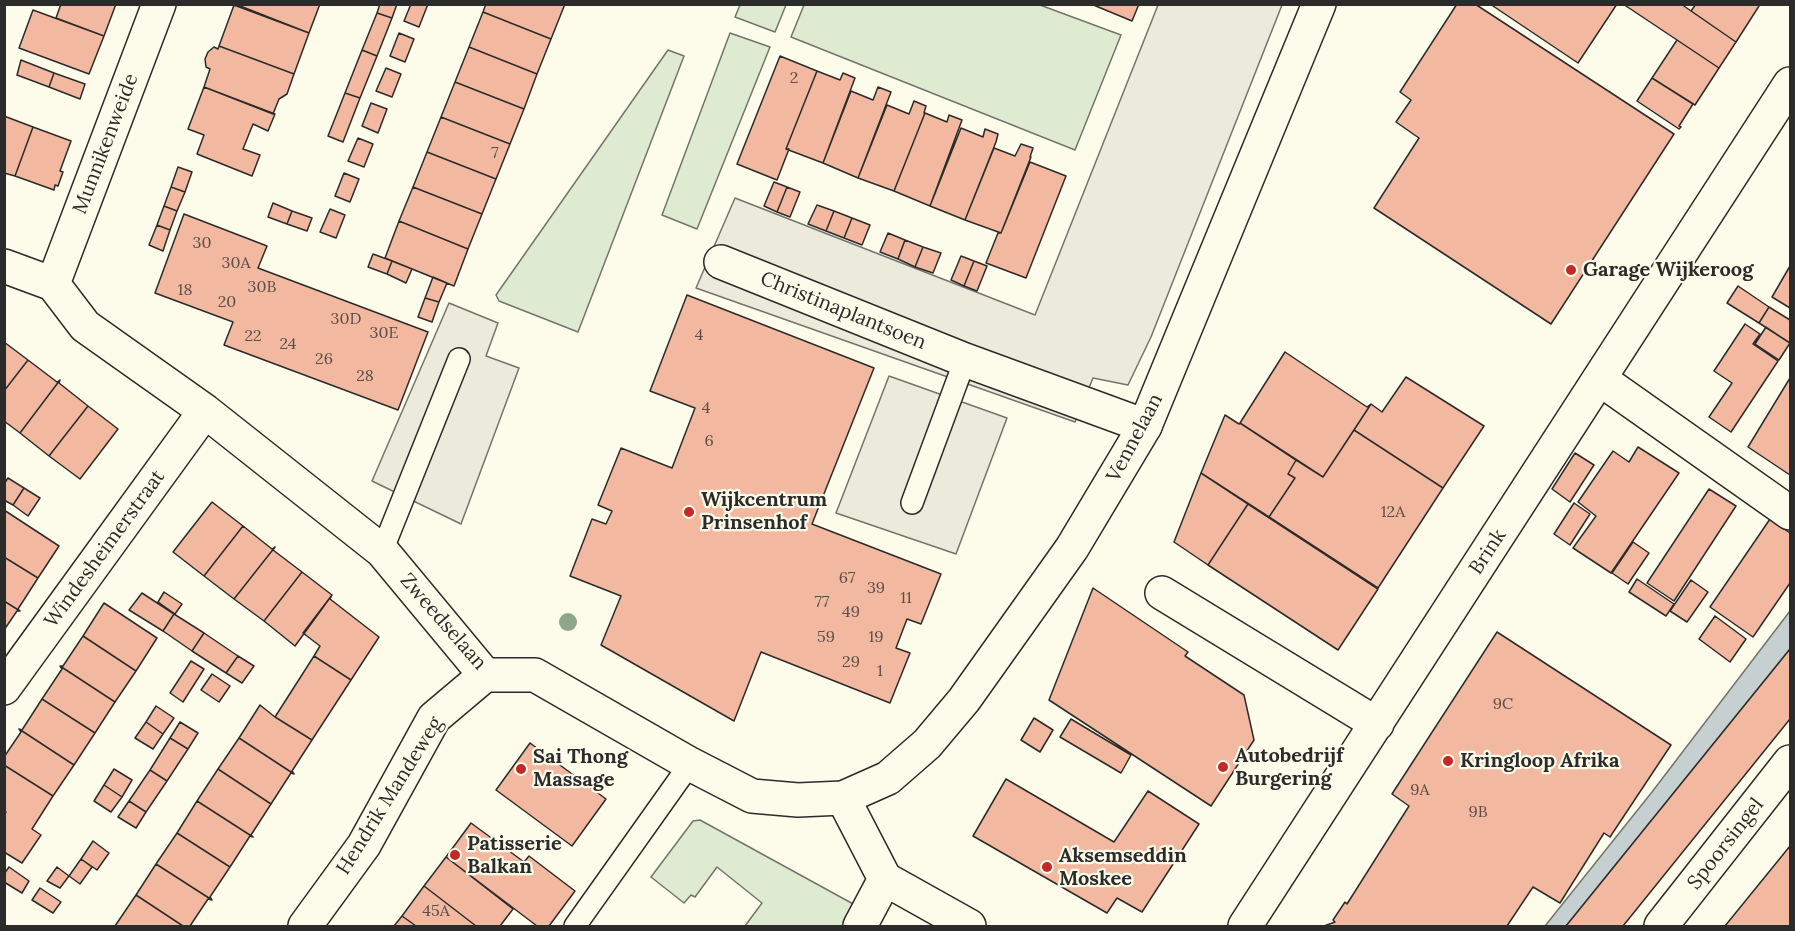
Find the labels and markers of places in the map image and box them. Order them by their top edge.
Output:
place label: Garage Wijkeroog [1583,258,1753,282]
marker: Garage Wijkeroog [1564,263,1578,277]
place label: Wijkcentrum Prinsenhof [701,488,827,535]
marker: Wijkcentrum Prinsenhof [682,505,696,519]
place label: Autobedrijf Burgering [1235,744,1343,791]
place label: Sai Thong Massage [533,745,628,792]
place label: Kringloop Afrika [1460,749,1619,773]
marker: Kringloop Afrika [1441,754,1455,768]
marker: Autobedrijf Burgering [1216,760,1230,774]
marker: Sai Thong Massage [514,762,528,776]
place label: Patisserie Balkan [467,832,562,879]
place label: Aksemseddin Moskee [1059,844,1187,891]
marker: Patisserie Balkan [448,848,462,862]
marker: Aksemseddin Moskee [1040,860,1054,874]

